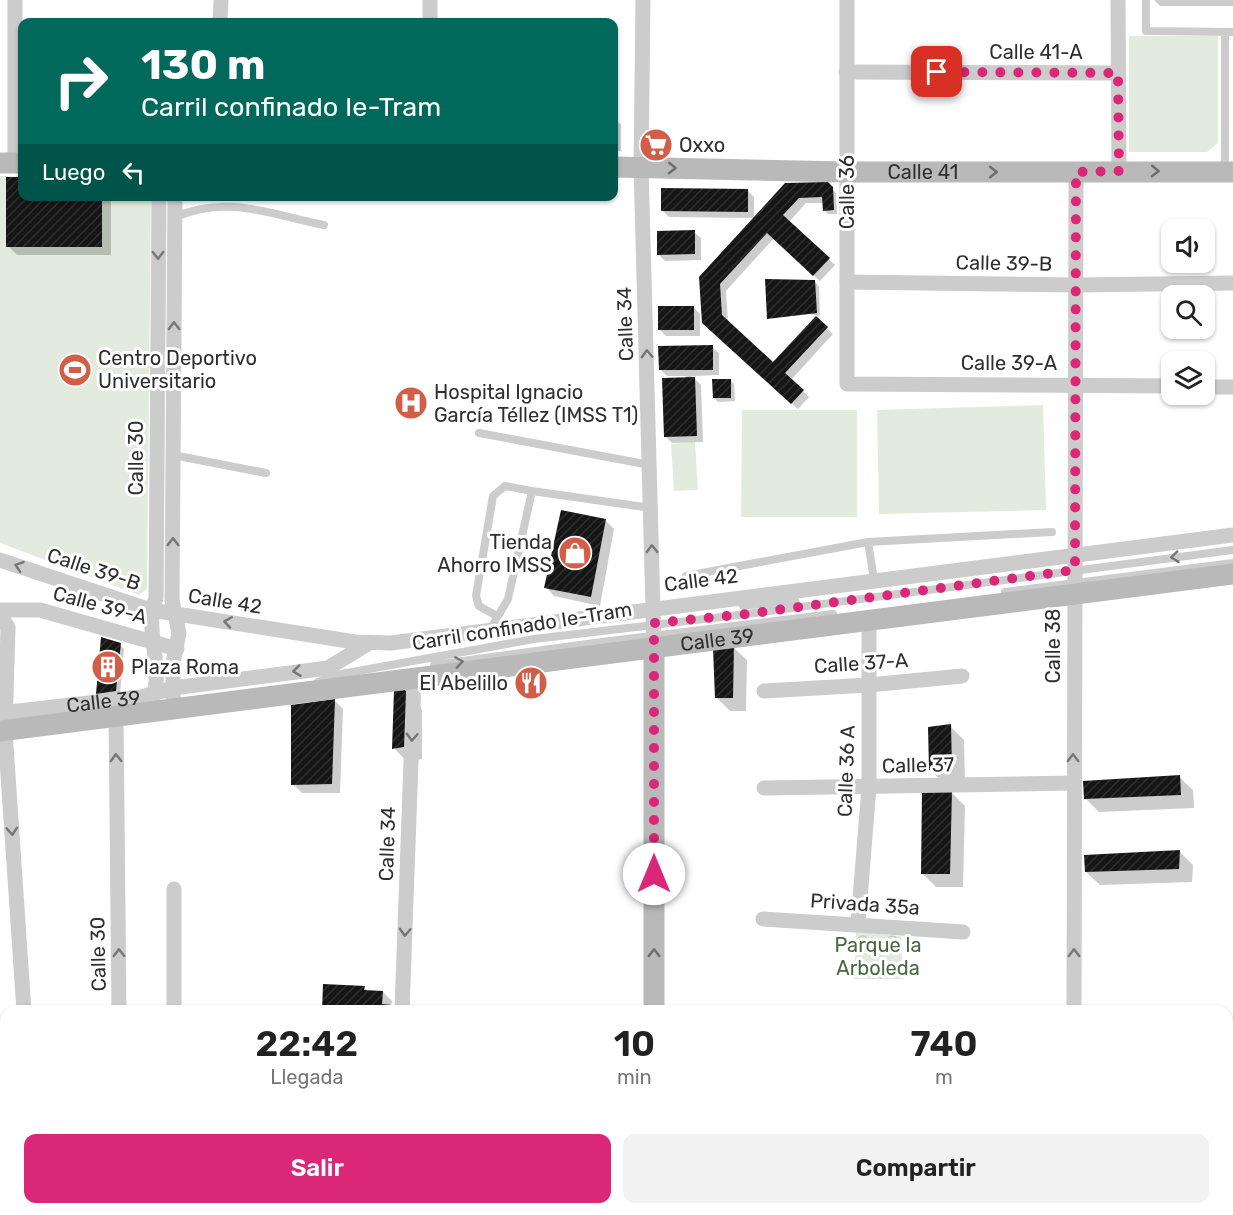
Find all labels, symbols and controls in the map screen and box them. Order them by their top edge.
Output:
text: 130 m [141,40,266,90]
street label: Calle 41-A [989,40,1083,64]
icon: right [42,42,120,120]
pin [911,46,962,97]
icon: arrive [920,55,953,88]
text: Carril confinado Ie-Tram [141,91,441,123]
supermarket icon: Oxxo [638,127,674,163]
place label: Oxxo [679,133,725,157]
street label: Calle 36 [835,155,859,229]
icon: left [117,156,150,189]
text: Luego [42,159,105,186]
street label: Calle 41 [888,160,958,184]
one-way arrow [667,162,676,174]
one-way arrow [1151,165,1160,177]
one-way arrow [988,166,997,178]
map controls [1161,219,1215,405]
button: sound [1161,219,1215,273]
one-way arrow [152,250,164,259]
street label: Calle 39-B [955,250,1053,276]
button: search [1161,285,1215,339]
street label: Calle 34 [612,286,638,362]
one-way arrow [168,321,180,330]
place label: Centro Deportivo Universitario [98,346,257,393]
one-way arrow [641,350,654,359]
street label: Calle 39-A [961,351,1057,375]
button: layers [1161,351,1215,405]
sports icon: Centro Deportivo Universitario [57,352,93,388]
place label: Hospital Ignacio García Téllez (IMSS T1) [434,380,638,427]
hospital icon: Hospital Ignacio García Téllez (IMSS T1) [393,385,429,421]
street label: Calle 30 [124,421,148,495]
place label: Tienda Ahorro IMSS [437,530,552,577]
shop icon: Tienda Ahorro IMSS [557,535,593,571]
one-way arrow [167,537,179,546]
street label: Calle 39-B [44,543,144,595]
one-way arrow [645,545,658,554]
one-way arrow [1170,551,1180,563]
one-way arrow [14,561,25,574]
street label: Calle 42 [663,564,739,596]
street label: Calle 39-A [50,581,150,629]
street label: Calle 42 [186,583,264,619]
street label: Carril confinado Ie-Tram [410,597,634,655]
street label: Calle 38 [1041,609,1065,683]
one-way arrow [223,617,233,629]
street label: Calle 39 [679,623,755,656]
street label: Calle 37-A [813,648,909,678]
building icon: Plaza Roma [90,649,126,685]
place label: Plaza Roma [131,655,239,679]
one-way arrow [455,656,464,668]
one-way arrow [292,665,301,677]
restaurant icon: El Abelillo [513,665,549,701]
place label: El Abelillo [419,671,508,695]
street label: Calle 39 [65,685,142,717]
street label: Calle 36 A [832,725,860,817]
one-way arrow [405,732,418,741]
street label: Calle 37 [882,752,954,778]
one-way arrow [110,753,122,762]
one-way arrow [1067,753,1079,762]
street label: Calle 34 [374,806,400,882]
one-way arrow [5,826,18,835]
position arrow [622,842,686,906]
street label: Privada 35a [809,888,921,920]
street label: Calle 30 [85,916,111,992]
one-way arrow [398,927,411,936]
park label: Parque la Arboleda [834,933,922,980]
one-way arrow [113,948,125,957]
one-way arrow [648,948,660,957]
one-way arrow [1068,948,1080,957]
text: 22:42 [256,1022,358,1065]
text: 10 [614,1022,655,1065]
text: 740 [910,1022,977,1065]
text: Llegada [270,1065,343,1089]
text: min [617,1065,652,1089]
text: m [935,1065,953,1089]
button: Salir [24,1134,611,1203]
button: Compartir [623,1134,1209,1203]

